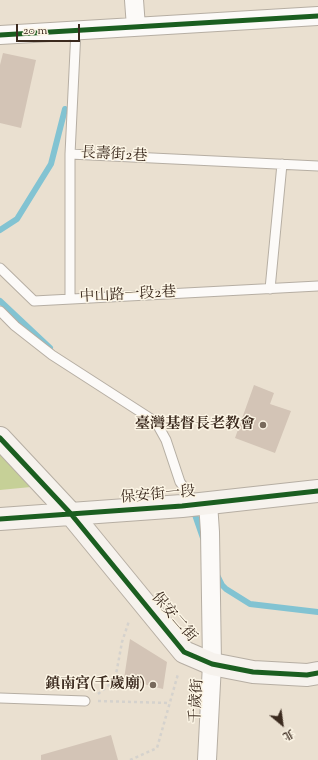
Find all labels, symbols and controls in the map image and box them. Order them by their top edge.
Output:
scale bar [18,16,82,42]
text: 20 m [23,22,47,40]
street label: 長壽街2巷 [80,145,148,167]
street label: 中山路一段2巷 [79,284,177,308]
place label: 臺灣基督長老教會 [135,416,255,434]
marker: 臺灣基督長老教會 [258,420,268,430]
street label: 保安街一段 [120,484,196,508]
street label: 保安二街 [147,589,199,647]
place label: 鎮南宮(千歲廟) [45,676,145,694]
street label: 千歲街 [188,678,208,724]
marker: 鎮南宮(千歲廟) [148,680,158,690]
north arrow [262,704,302,744]
text: 北 [279,725,297,744]

